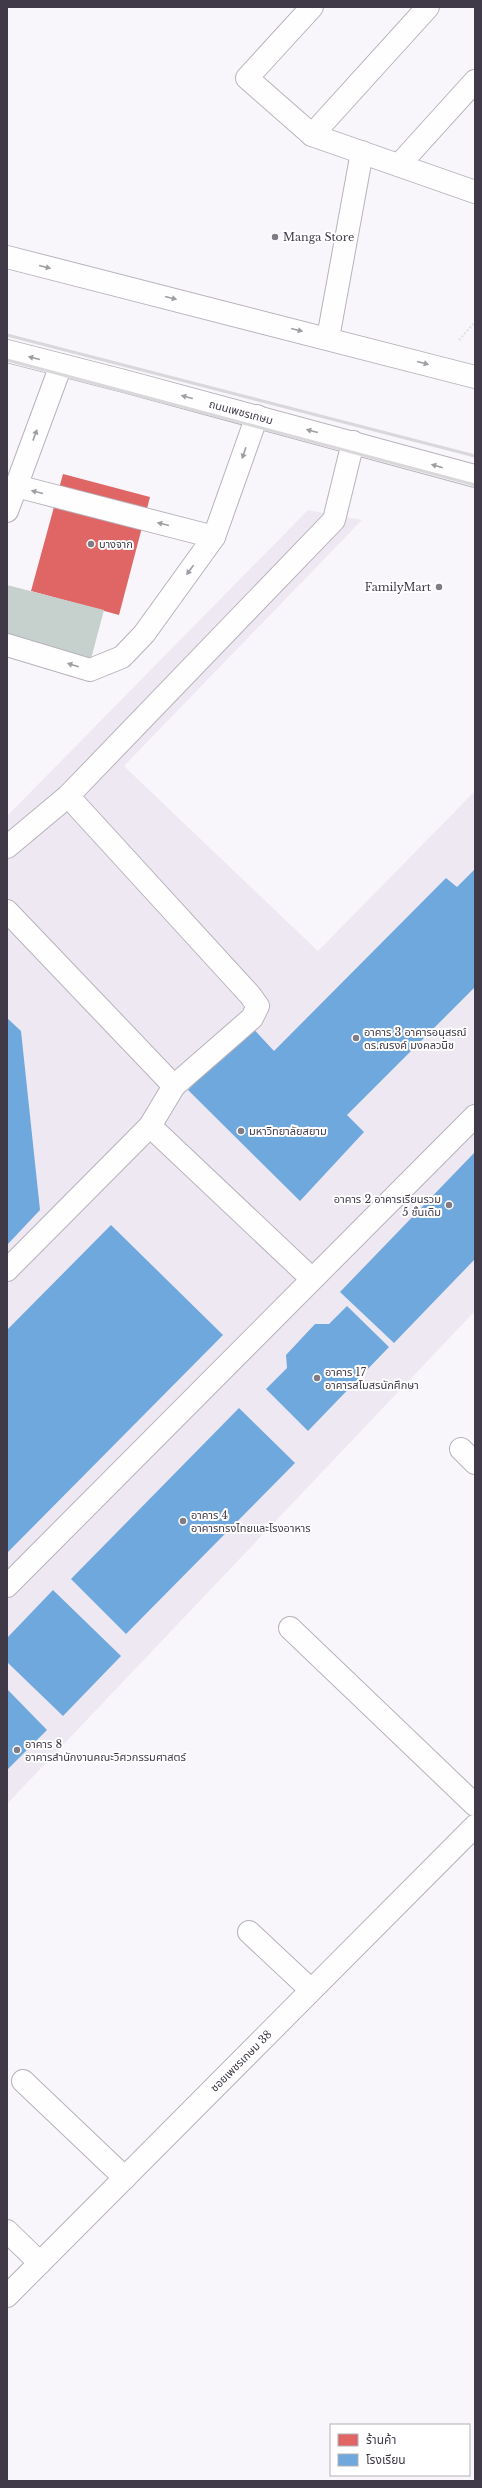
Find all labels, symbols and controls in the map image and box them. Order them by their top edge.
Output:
place label: Manga Store [283,230,354,244]
marker: Manga Store [270,232,280,242]
one-way arrow [39,264,51,270]
one-way arrow [165,296,177,302]
one-way arrow [291,327,303,333]
one-way arrow [27,355,39,361]
one-way arrow [417,360,429,366]
one-way arrow [180,394,193,400]
street label: ถนนเพชรเกษม [207,397,275,427]
one-way arrow [32,428,38,440]
one-way arrow [306,428,318,434]
one-way arrow [240,447,246,459]
one-way arrow [431,463,443,469]
one-way arrow [31,488,43,494]
one-way arrow [157,520,169,526]
place label: บางจาก [99,537,133,551]
marker: บางจาก [86,539,96,549]
one-way arrow [186,565,194,576]
place label: FamilyMart [365,580,432,594]
marker: FamilyMart [434,582,444,592]
one-way arrow [66,662,78,668]
place label: อาคาร 3 อาคารอนุสรณ์ ดร.ณรงค์ มงคลวนิช [364,1025,467,1052]
marker: อาคาร 3 อาคารอนุสรณ์ ดร.ณรงค์ มงคลวนิช [351,1033,361,1043]
place label: มหาวิทยาลัยสยาม [249,1124,327,1138]
marker: มหาวิทยาลัยสยาม [236,1126,246,1136]
place label: อาคาร 2 อาคารเรียนรวม 5 ชั้นเดิม [334,1192,441,1219]
marker: อาคาร 2 อาคารเรียนรวม 5 ชั้นเดิม [444,1200,454,1210]
place label: อาคาร 17 อาคารสโมสรนักศึกษา [325,1365,419,1392]
marker: อาคาร 17 อาคารสโมสรนักศึกษา [312,1373,322,1383]
place label: อาคาร 4 อาคารทรงไทยและโรงอาหาร [191,1508,311,1535]
marker: อาคาร 4 อาคารทรงไทยและโรงอาหาร [178,1516,188,1526]
place label: อาคาร 8 อาคารสำนักงานคณะวิศวกรรมศาสตร์ [25,1737,186,1764]
marker: อาคาร 8 อาคารสำนักงานคณะวิศวกรรมศาสตร์ [12,1745,22,1755]
street label: ซอยเพชรเกษม 38 [207,2027,275,2095]
legend [330,2424,470,2476]
text: ร้านค้า [366,2432,396,2447]
text: โรงเรียน [366,2452,406,2467]

